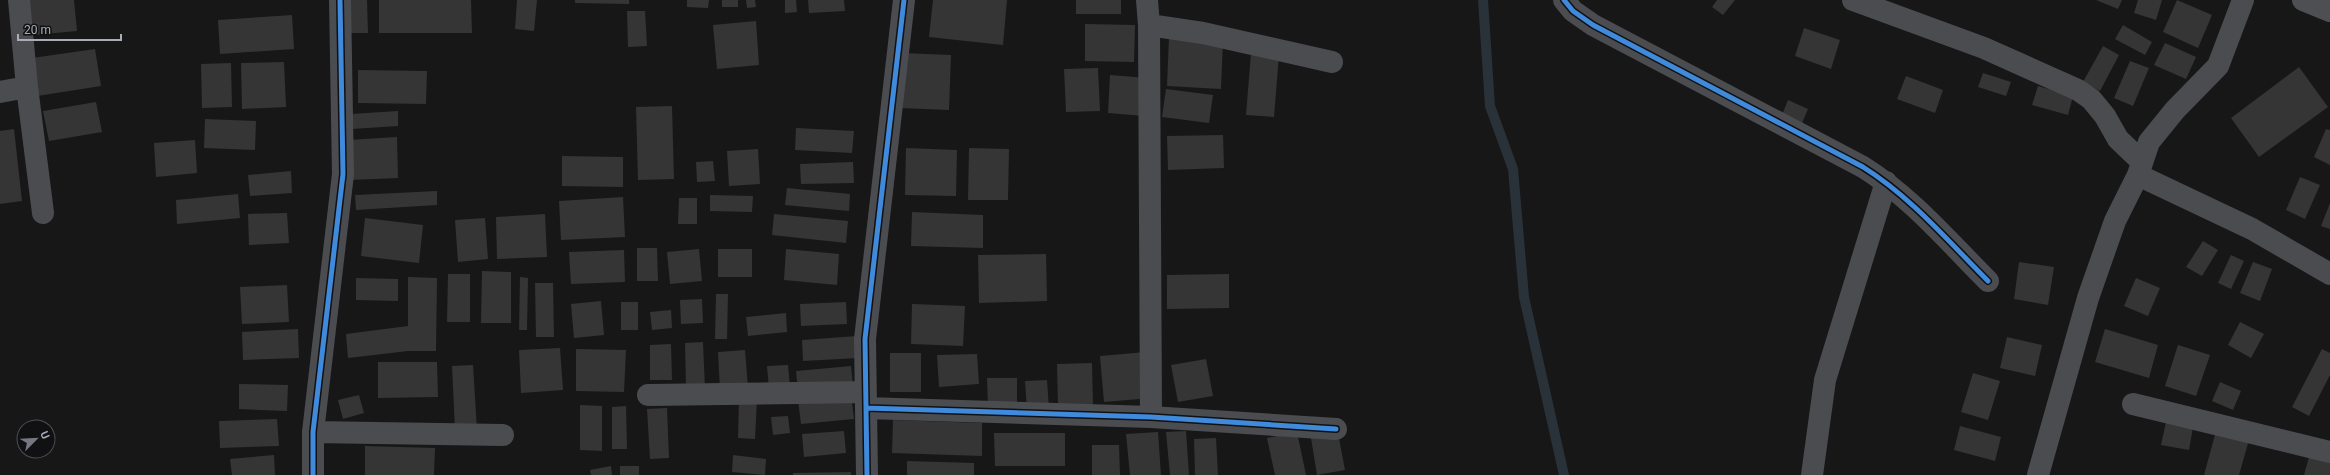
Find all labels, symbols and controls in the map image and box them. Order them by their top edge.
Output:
scale bar [18,16,121,42]
text: 20 m [24,23,51,37]
north arrow [16,419,56,459]
text: U [37,429,52,441]

